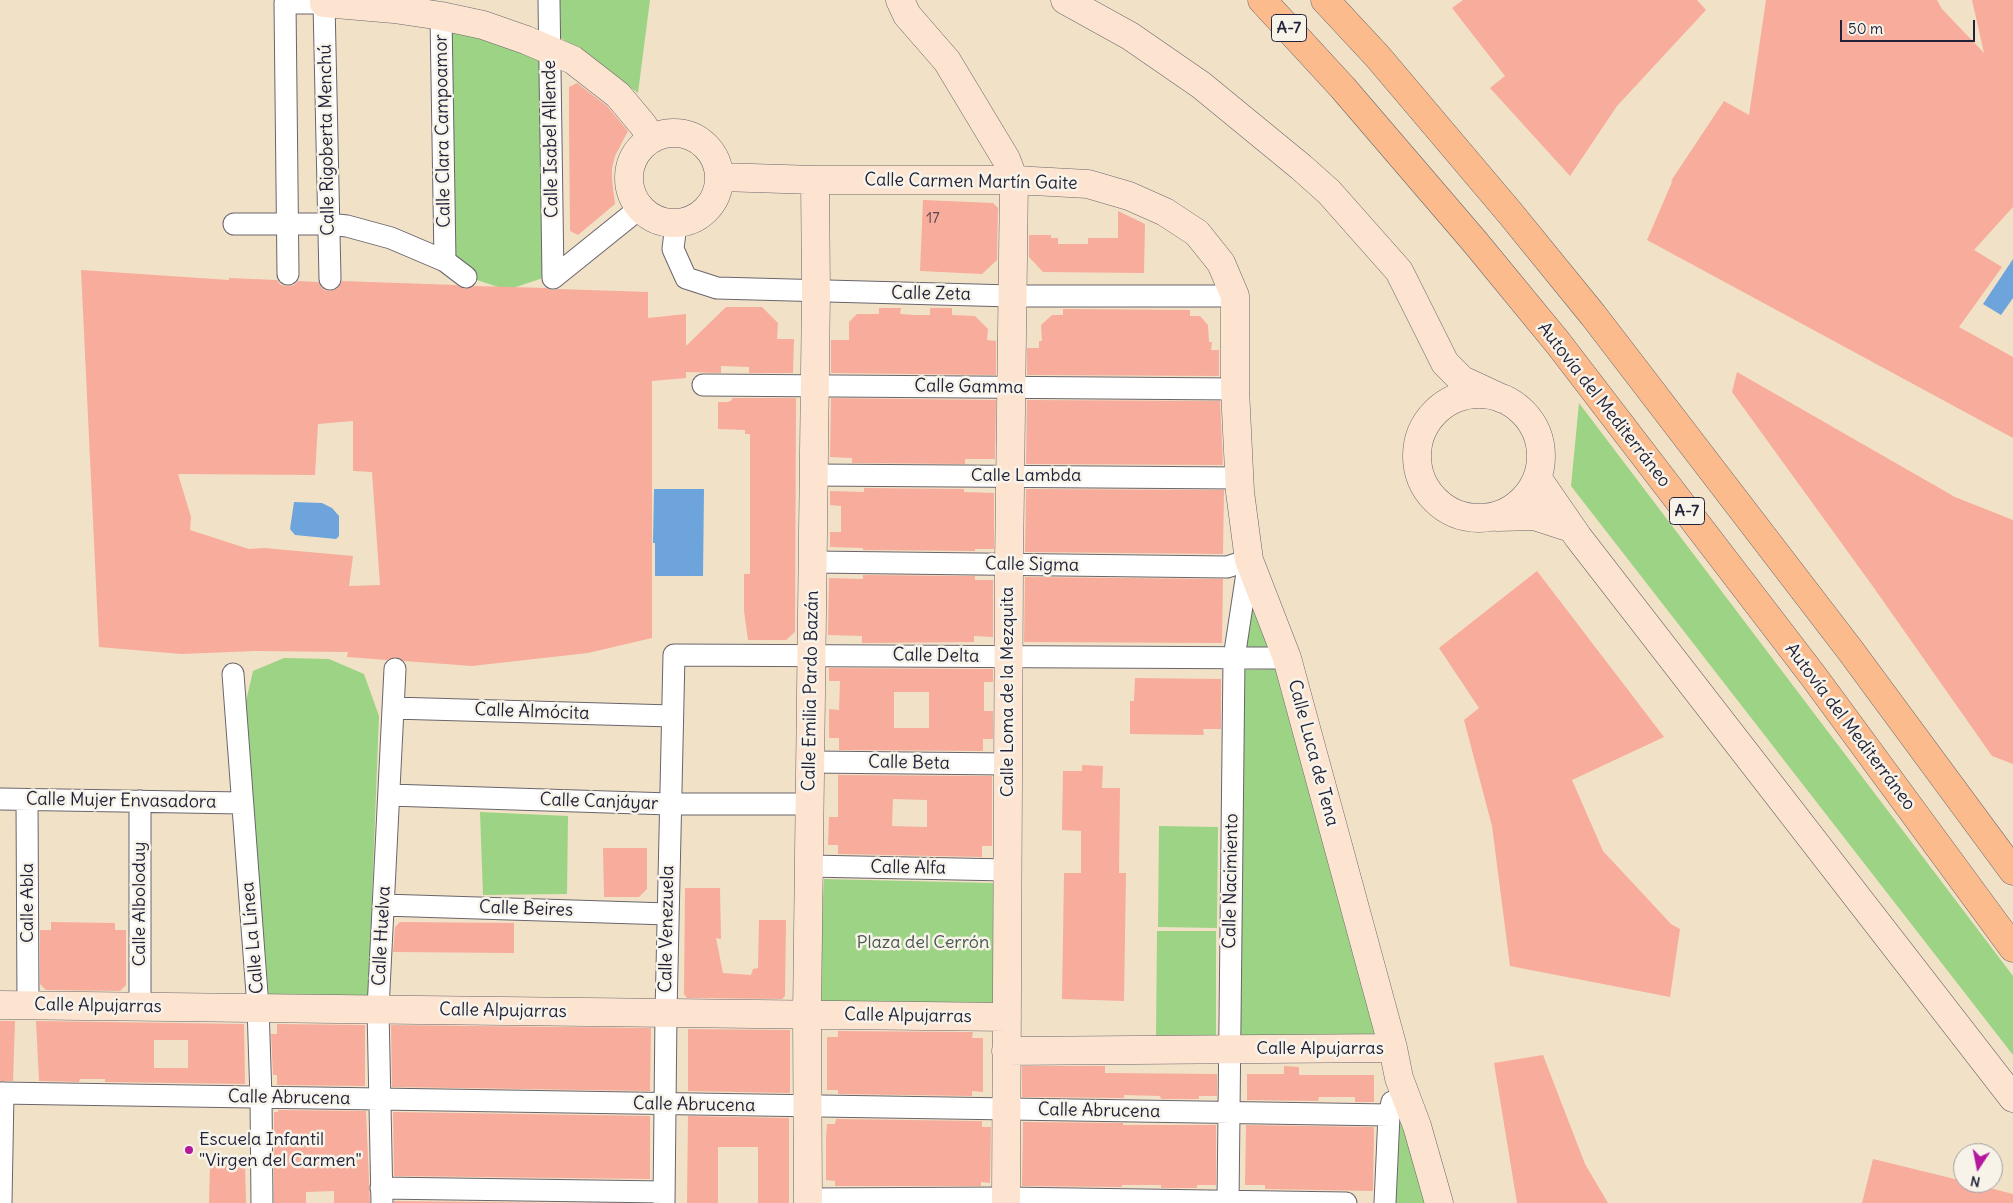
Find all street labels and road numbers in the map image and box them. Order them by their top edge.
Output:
road number: A-7 [1272,14,1306,42]
street label: Calle Clara Campoamor [431,34,455,228]
street label: Calle Rigoberta Menchú [315,44,339,236]
street label: Calle Isabel Allende [539,60,563,218]
street label: Calle Carmen Martín Gaite [864,169,1078,195]
street label: Calle Zeta [891,283,971,305]
street label: Autovía del Mediterráneo [1533,318,1675,492]
street label: Calle Gamma [914,375,1024,399]
street label: Calle Lambda [971,465,1081,487]
road number: A-7 [1670,498,1704,524]
street label: Calle Sigma [985,553,1079,577]
street label: Calle Loma de la Mezquita [997,587,1019,797]
street label: Calle Emilia Pardo Bazán [798,590,824,792]
street label: Autovía del Mediterráneo [1780,639,1920,815]
street label: Calle Delta [892,644,980,668]
street label: Calle Luca de Tena [1283,677,1343,829]
street label: Calle Almócita [474,699,590,725]
street label: Calle Beta [868,751,950,775]
street label: Calle Mujer Envasadora [26,789,216,813]
street label: Calle Canjáyar [539,789,659,815]
street label: Calle Nacimiento [1219,813,1243,949]
street label: Calle Alboloduy [129,841,151,967]
street label: Calle Alfa [870,857,946,879]
street label: Calle Abla [17,863,39,943]
street label: Calle Venezuela [655,865,679,993]
street label: Calle La Línea [237,881,269,995]
street label: Calle Huelva [369,885,395,987]
street label: Calle Beires [479,897,573,921]
street label: Calle Alpujarras [34,994,162,1018]
street label: Calle Alpujarras [439,999,567,1023]
street label: Calle Alpujarras [844,1004,972,1028]
street label: Calle Alpujarras [1256,1038,1384,1060]
street label: Calle Abrucena [228,1086,350,1110]
street label: Calle Abrucena [633,1093,755,1117]
street label: Calle Abrucena [1038,1099,1160,1123]

